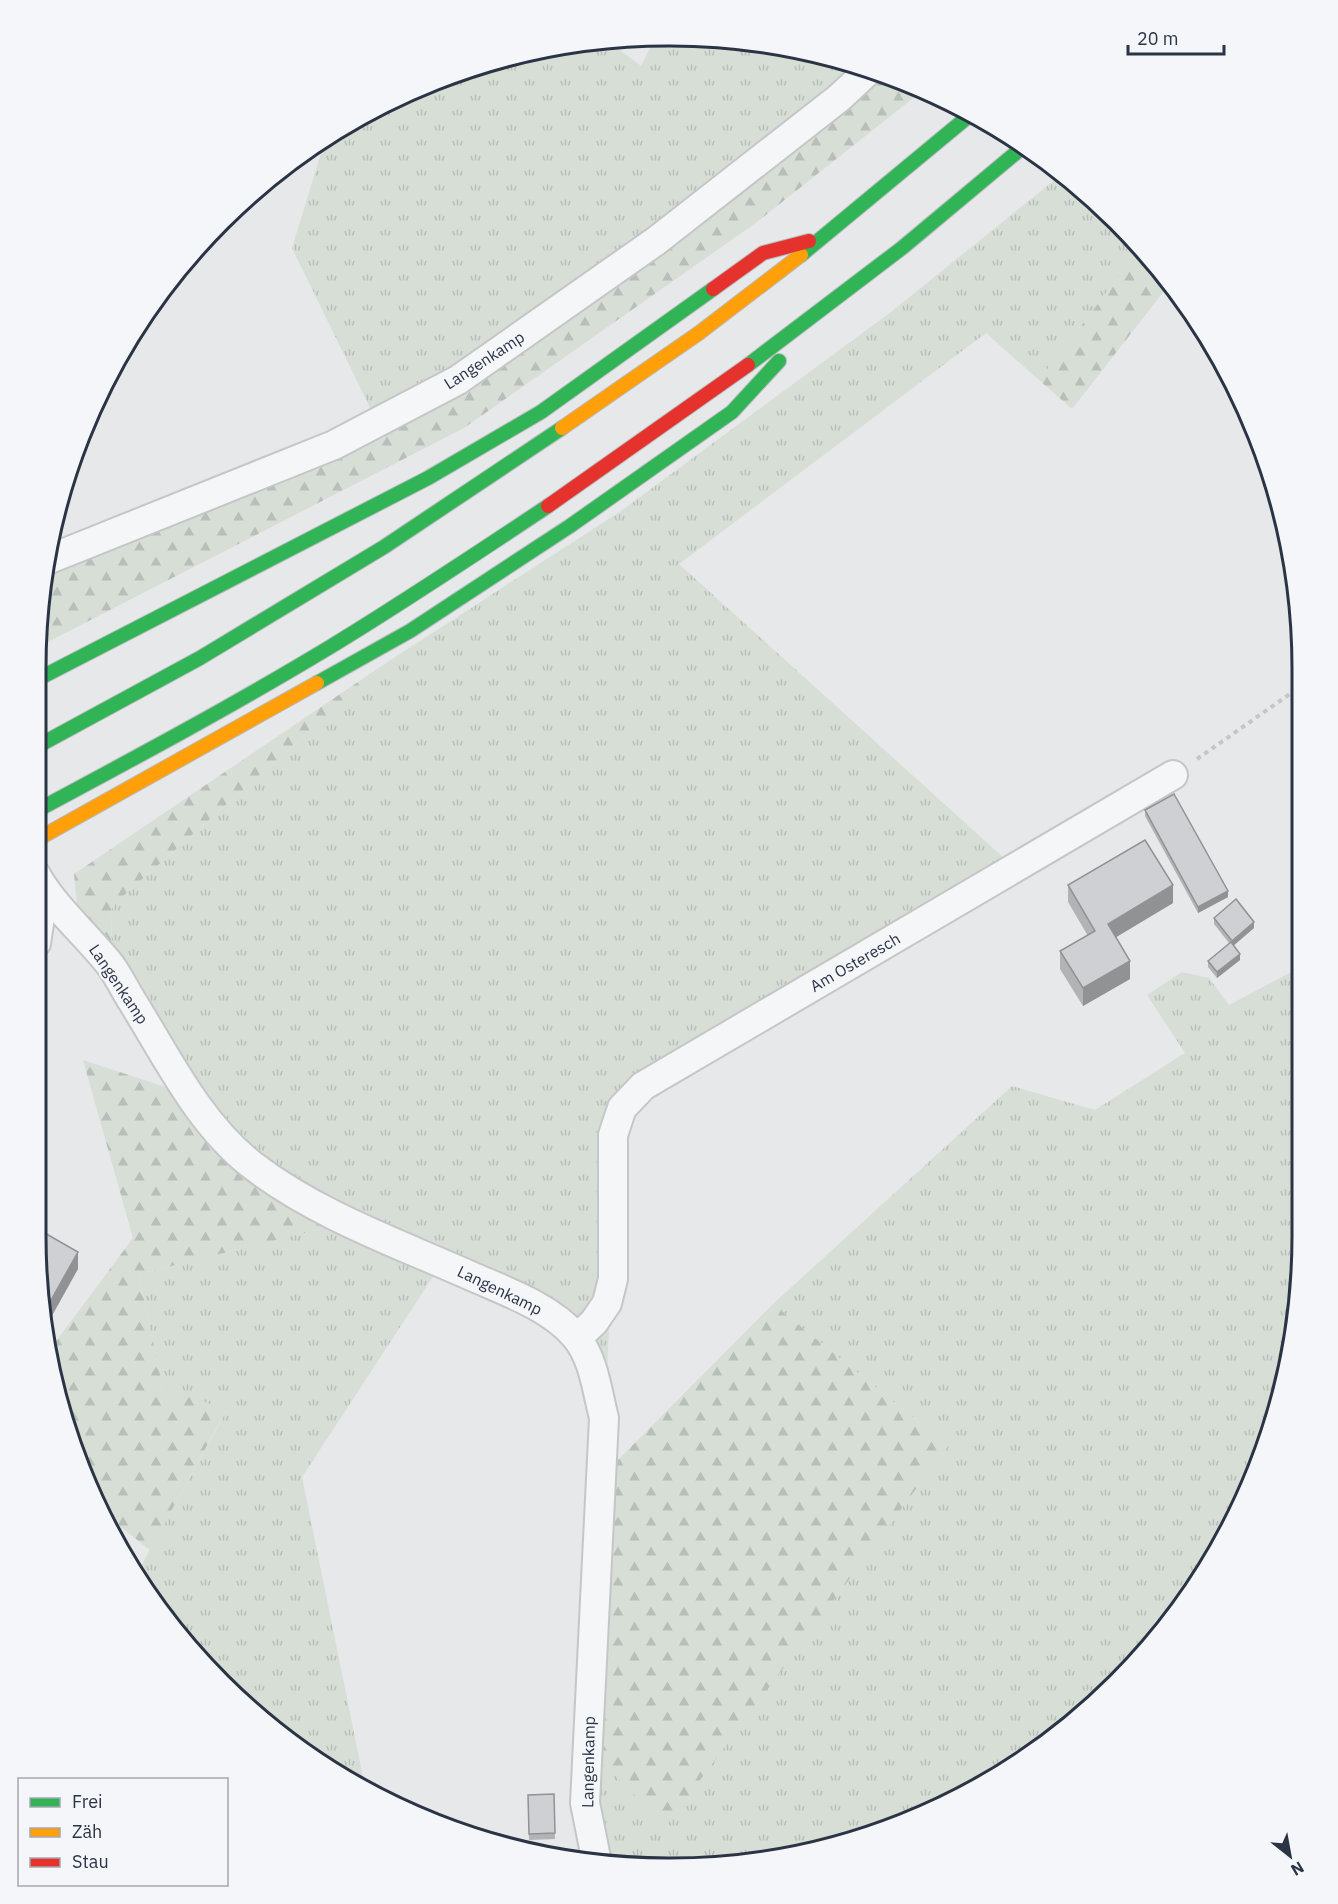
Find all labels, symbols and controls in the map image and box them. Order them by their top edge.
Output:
scale bar [1128,18,1224,56]
text: 20 m [1137,27,1179,50]
street label: Langenkamp [440,327,528,393]
street label: Am Osteresch [806,928,904,996]
street label: Langenkamp [85,940,153,1028]
street label: Langenkamp [454,1261,546,1319]
street label: Langenkamp [577,1716,599,1808]
legend [18,1778,228,1886]
text: Frei [72,1790,103,1813]
text: Zäh [72,1820,102,1843]
north arrow [1260,1826,1320,1886]
text: Stau [72,1850,109,1873]
text: N [1288,1857,1308,1880]

